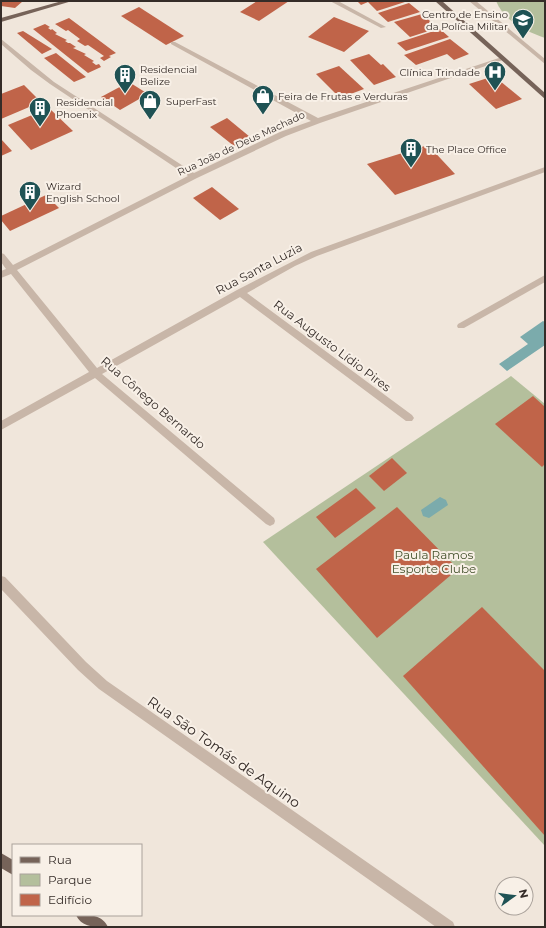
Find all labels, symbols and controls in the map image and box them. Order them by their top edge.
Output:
school or university icon: Centro de Ensino da Polícia Militar [510,7,536,40]
place label: Centro de Ensino da Polícia Militar [422,8,508,33]
hospital icon: Clínica Trindade [482,59,508,92]
building icon: Residencial Belize [112,62,138,95]
place label: Residencial Belize [140,63,197,88]
place label: Clínica Trindade [399,66,480,79]
shop icon: Feira de Frutas e Verduras [250,83,276,116]
shop icon: SuperFast [137,88,163,121]
place label: Feira de Frutas e Verduras [278,90,408,103]
building icon: Residencial Phoenix [27,95,53,128]
place label: SuperFast [166,95,217,108]
place label: Residencial Phoenix [56,96,113,121]
street label: Rua João de Deus Machado [175,108,307,179]
building icon: The Place Office [398,136,424,169]
place label: The Place Office [426,143,507,156]
building icon: Wizard English School [17,179,43,212]
place label: Wizard English School [46,180,120,205]
street label: Rua Santa Luzia [213,239,305,298]
street label: Rua Augusto Lídio Pires [271,297,394,395]
street label: Rua Cônego Bernardo [98,353,209,452]
park label: Paula Ramos Esporte Clube [392,547,476,576]
street label: Rua São Tomás de Aquino [144,692,304,812]
legend [12,844,142,916]
text: Rua [48,852,72,867]
text: Parque [48,872,92,887]
north arrow [494,876,534,916]
text: N [516,888,532,900]
text: Edifício [48,892,92,907]

